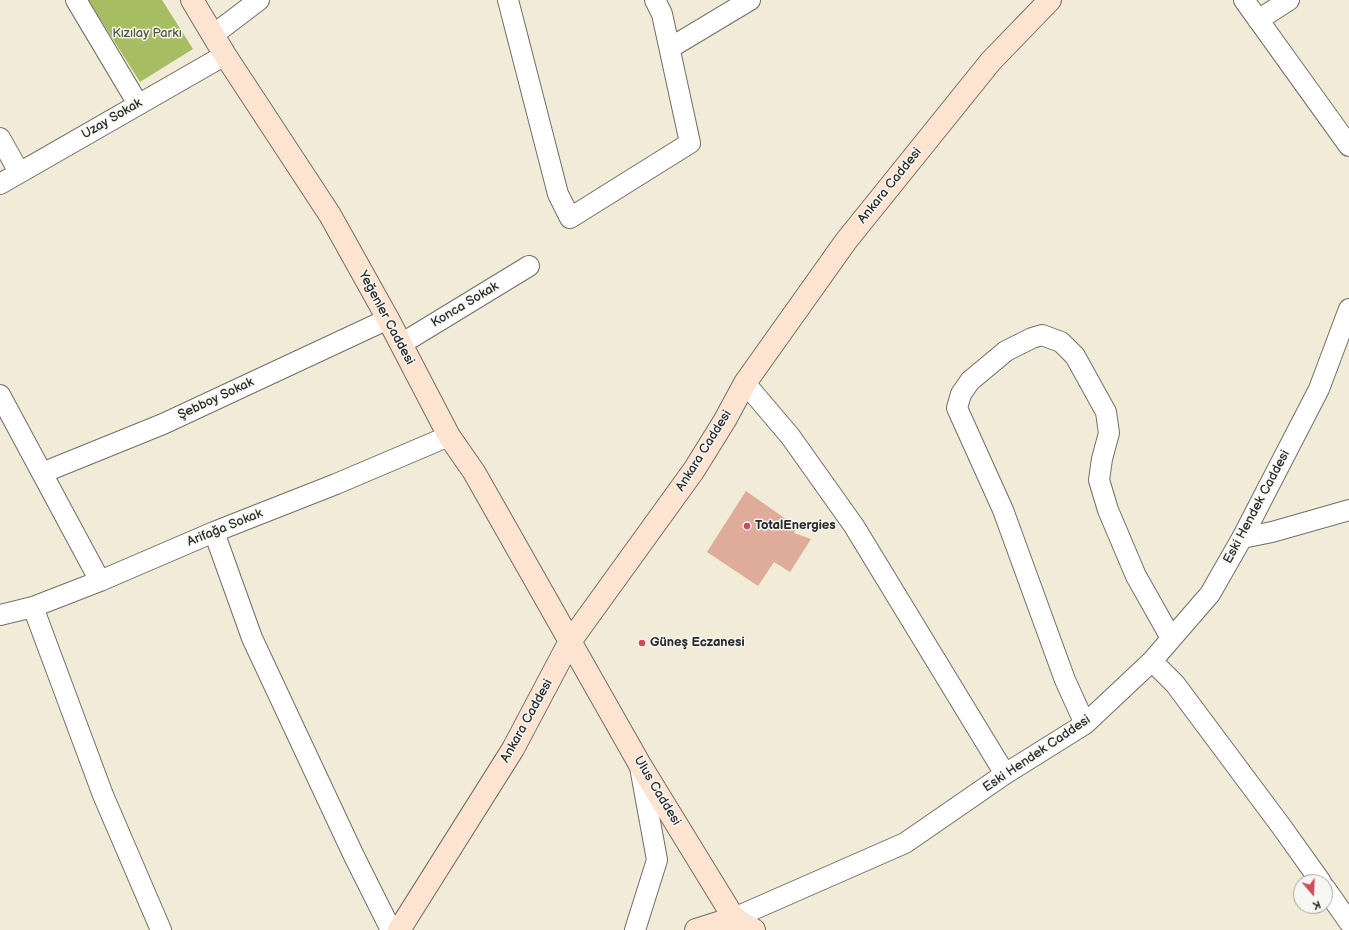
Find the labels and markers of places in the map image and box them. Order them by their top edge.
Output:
place label: TotalEnergies [755,518,836,534]
marker: TotalEnergies [742,521,752,531]
place label: Güneş Eczanesi [650,635,745,651]
marker: Güneş Eczanesi [637,638,647,648]

